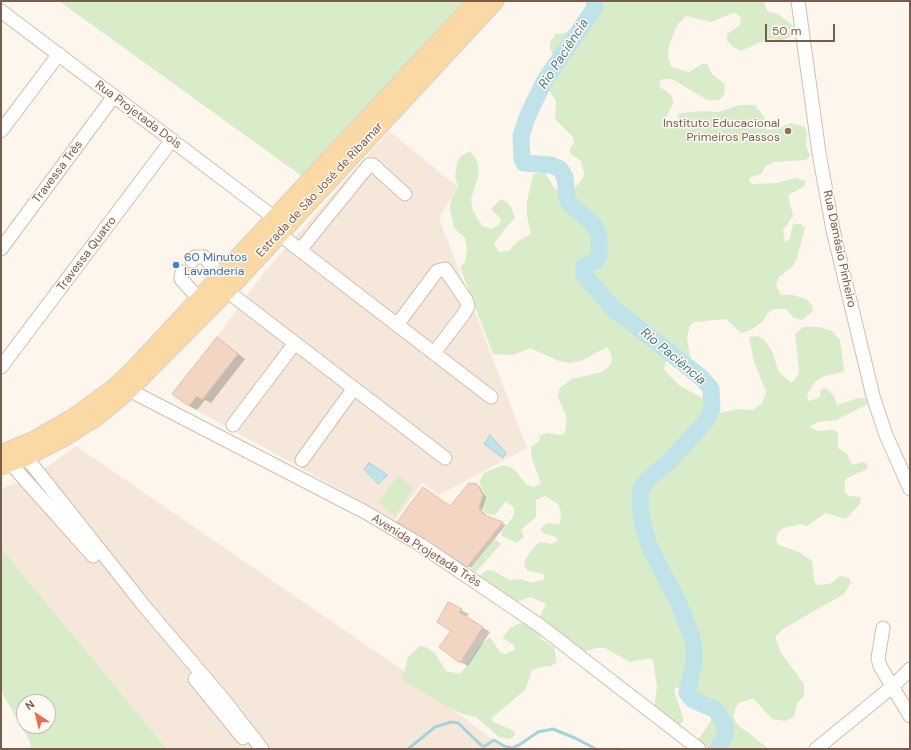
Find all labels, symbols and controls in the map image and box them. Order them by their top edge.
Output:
water label: Rio Paciência [536,16,592,92]
scale bar [767,16,837,42]
text: 50 m [772,23,801,39]
street label: Rua Projetada Dois [92,78,184,152]
place label: Instituto Educacional Primeiros Passos [663,117,780,145]
street label: Estrada de São José de Ribamar [254,120,386,260]
marker: Instituto Educacional Primeiros Passos [783,126,793,136]
street label: Travessa Três [30,138,86,206]
street label: Rua Damásio Pinheiro [820,189,858,309]
street label: Travessa Quatro [54,214,120,294]
place label: 60 Minutos Lavanderia [184,251,247,279]
marker: 60 Minutos Lavanderia [171,260,181,270]
water label: Rio Paciência [637,325,709,389]
street label: Avenida Projetada Três [369,511,483,591]
north arrow [16,694,56,734]
text: N [22,697,37,713]

